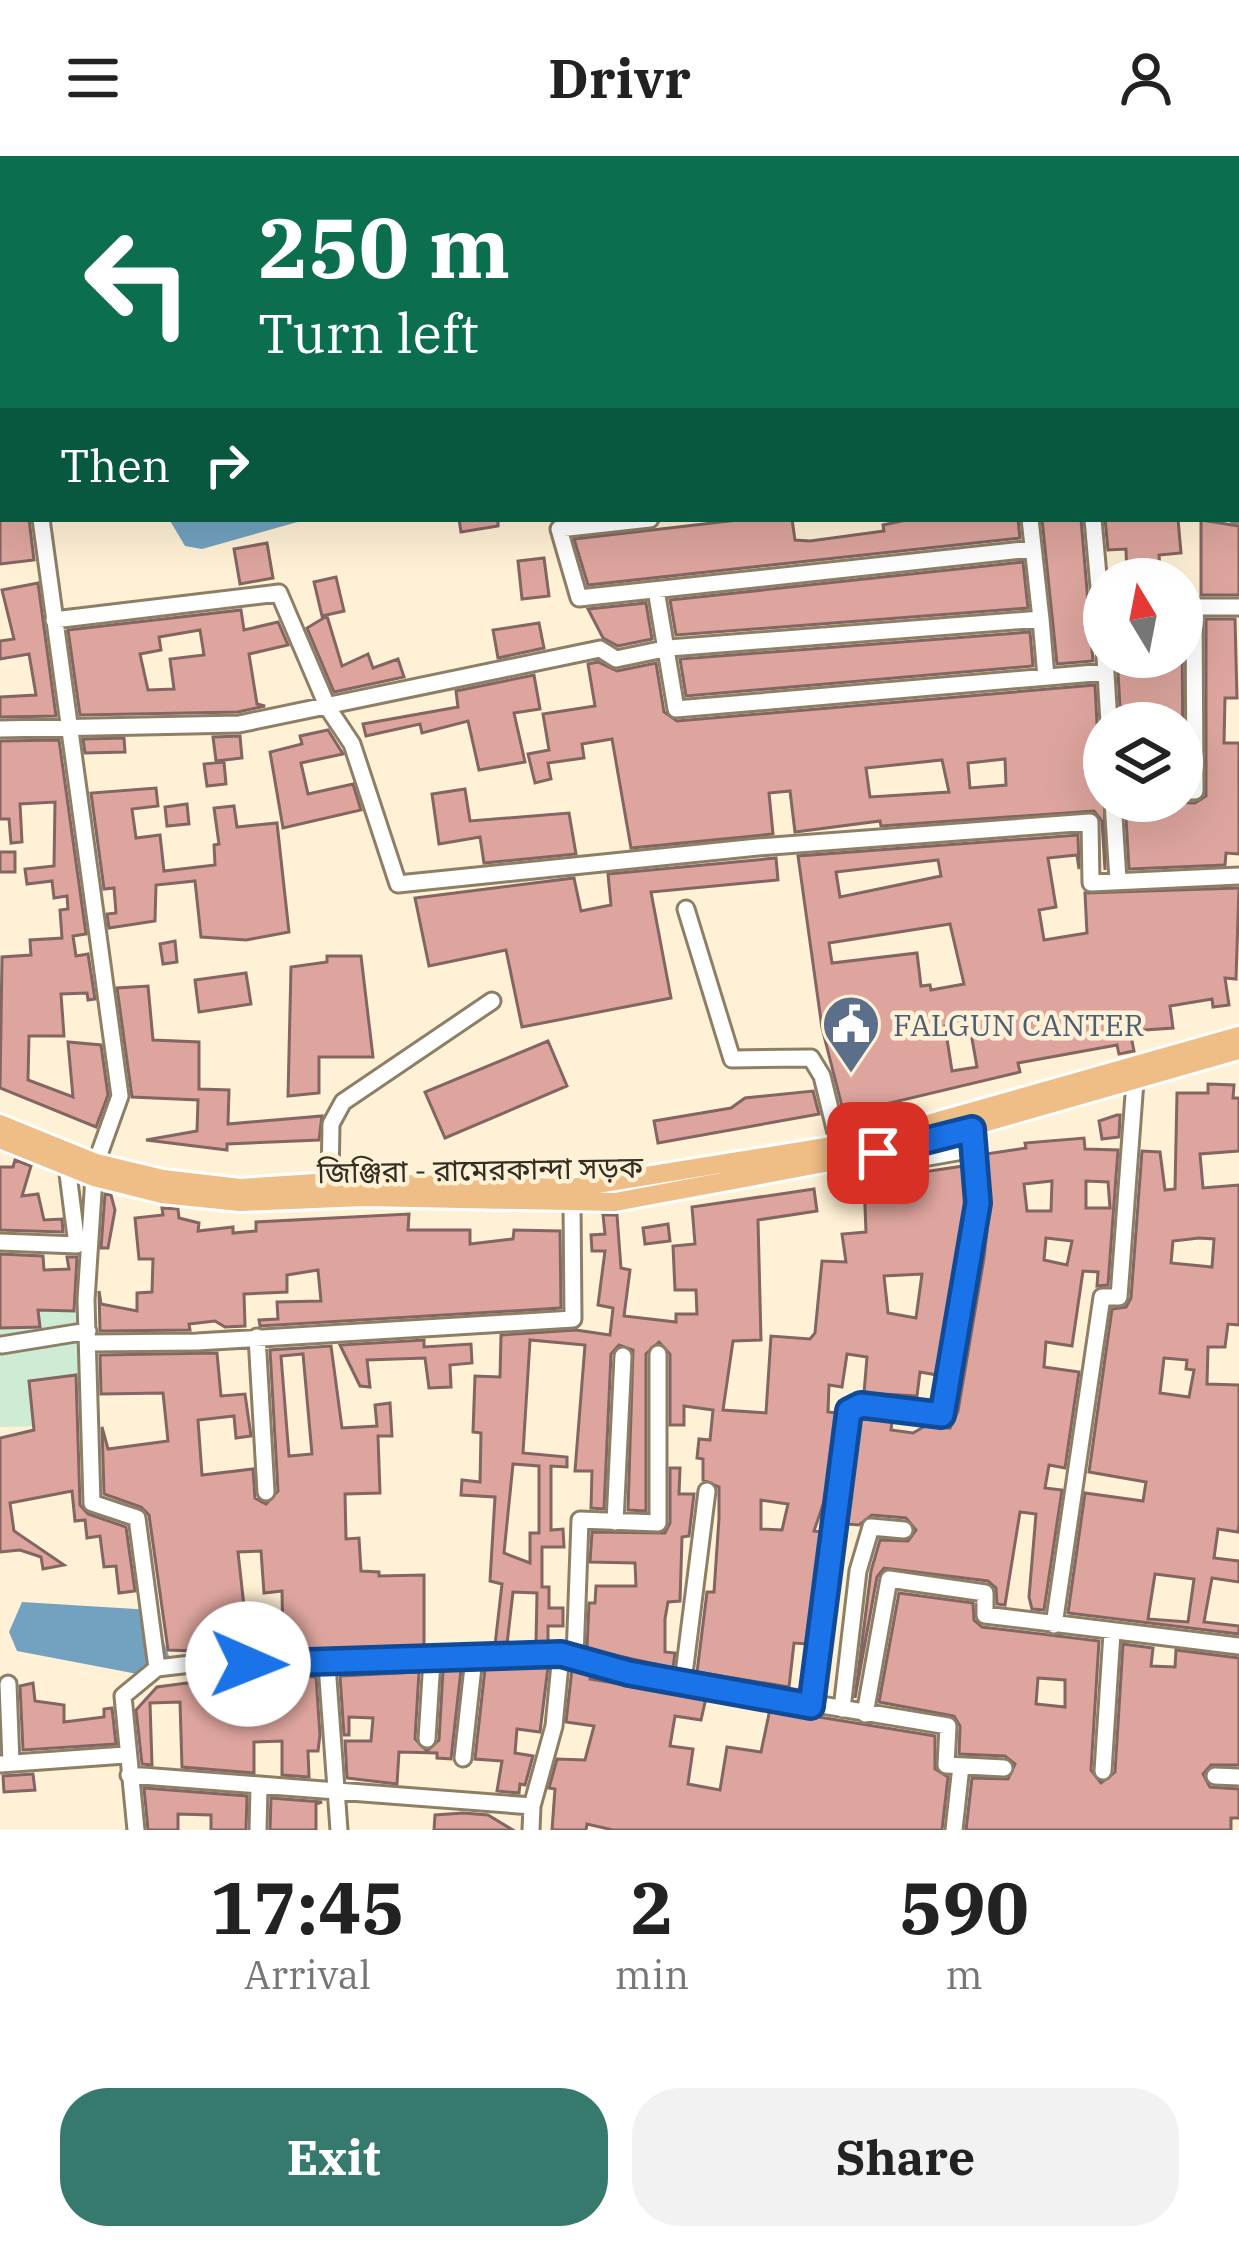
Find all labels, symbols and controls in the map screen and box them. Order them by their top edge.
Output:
text: Drivr [548,43,691,113]
icon: menu [60,45,126,111]
icon: person [1113,45,1179,111]
text: 250 m [258,192,510,301]
icon: left [60,204,216,360]
text: Turn left [258,298,479,368]
icon: right [194,432,260,498]
text: Then [60,436,170,494]
north arrow [1083,558,1203,678]
map controls [1083,558,1203,822]
button: layers [1083,702,1203,822]
public building icon: FALGUN CANTER [820,993,882,1075]
place label: FALGUN CANTER [893,1005,1144,1044]
pin [827,1102,929,1204]
icon: arrive [845,1120,911,1186]
street label: জিঞ্জিরা - রামেরকান্দা সড়ক [316,1147,644,1191]
position arrow [185,1601,311,1727]
text: 17:45 [210,1860,405,1954]
text: 2 [630,1860,674,1954]
text: 590 [899,1860,1029,1954]
text: Arrival [244,1949,371,2000]
text: min [615,1949,689,2000]
text: m [946,1949,983,2000]
button: Exit [60,2088,608,2226]
button: Share [632,2088,1179,2226]

